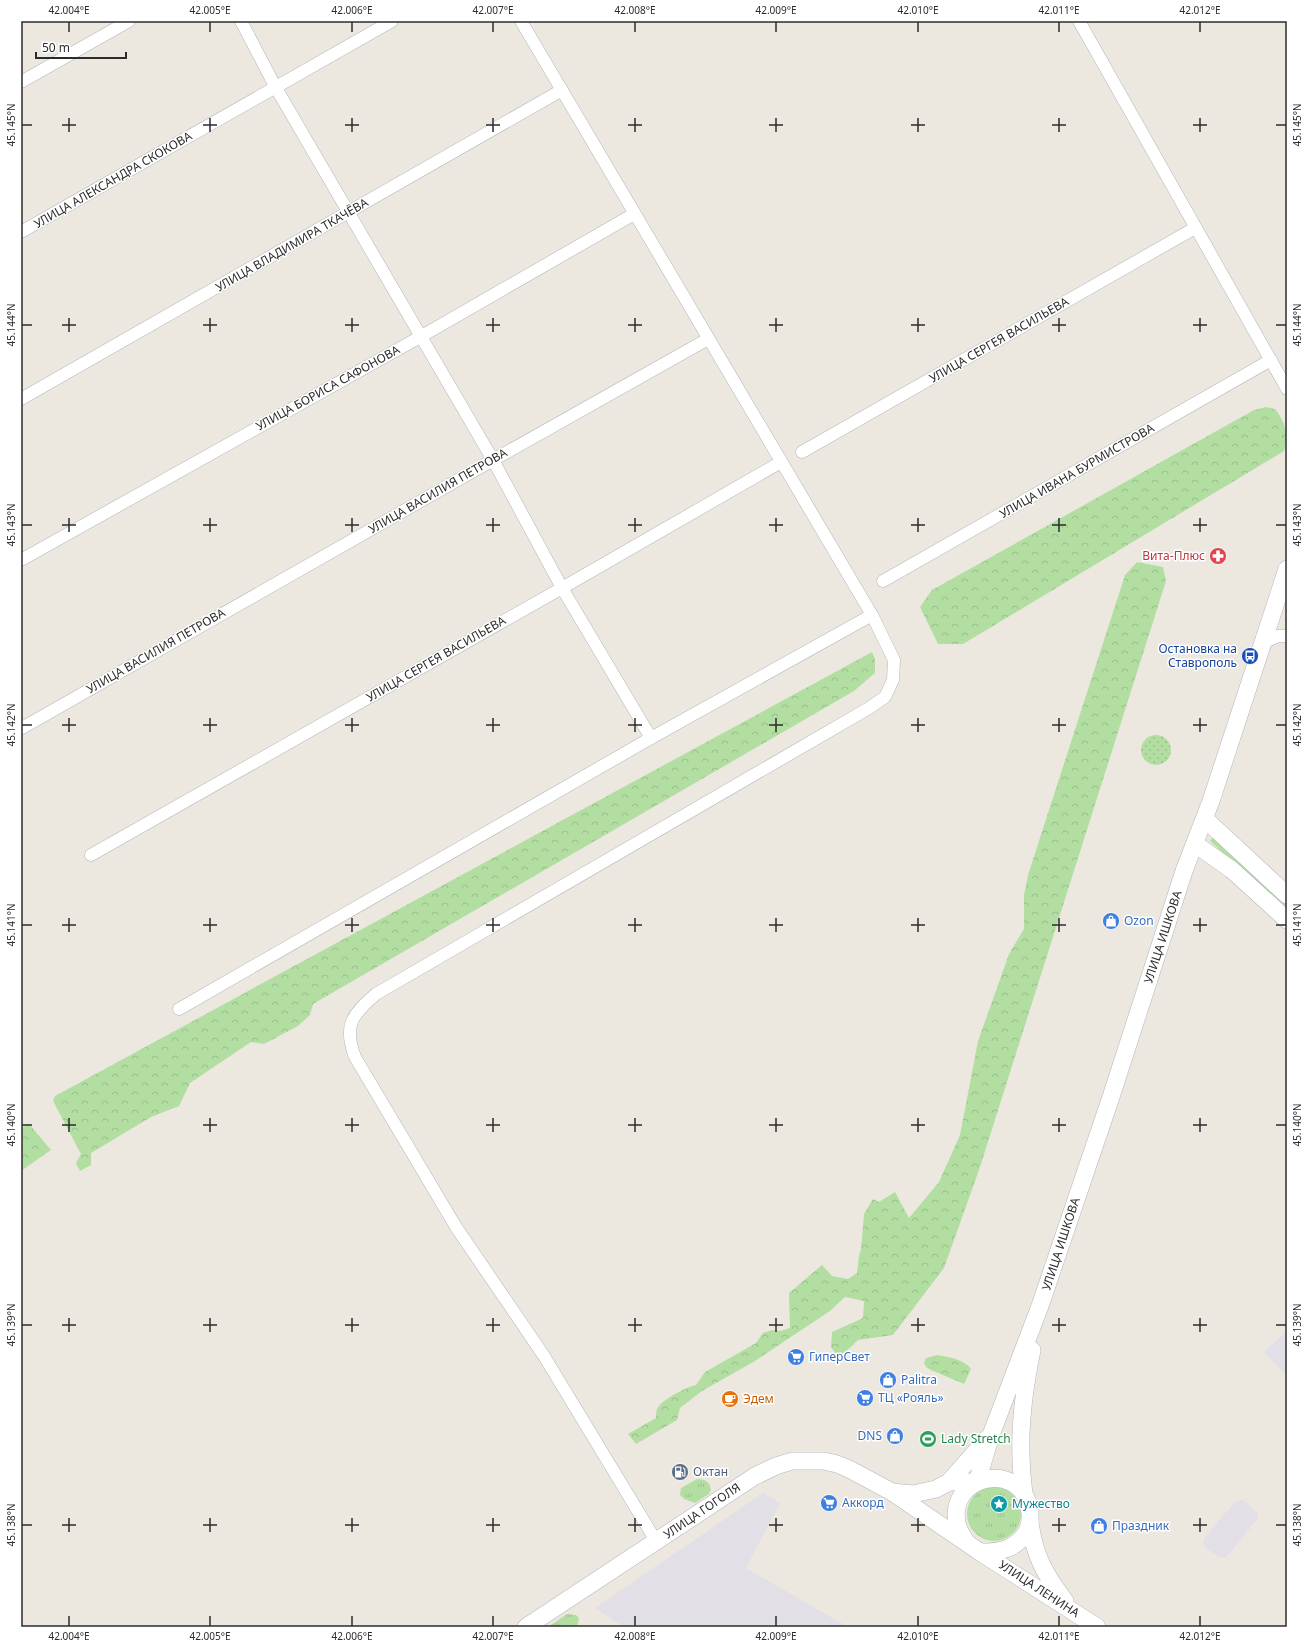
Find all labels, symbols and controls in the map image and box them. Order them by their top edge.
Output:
text: 42.004°E [48,3,90,17]
text: 42.005°E [189,3,231,17]
text: 42.006°E [331,3,373,17]
text: 42.007°E [472,3,514,17]
text: 42.008°E [614,3,656,17]
text: 42.009°E [755,3,797,17]
text: 42.010°E [897,3,939,17]
text: 42.011°E [1038,3,1080,17]
text: 42.012°E [1179,3,1221,17]
scale bar [36,34,126,60]
text: 50 m [42,39,70,56]
text: 45.145°N [4,103,18,147]
text: 45.145°N [1290,103,1304,147]
street label: УЛИЦА АЛЕКСАНДРА СКОКОВА [31,127,195,232]
street label: УЛИЦА ВЛАДИМИРА ТКАЧЁВА [212,194,372,295]
street label: УЛИЦА СЕРГЕЯ ВАСИЛЬЕВА [926,292,1072,387]
text: 45.144°N [4,303,18,347]
text: 45.144°N [1290,303,1304,347]
street label: УЛИЦА БОРИСА САФОНОВА [253,341,403,434]
street label: УЛИЦА ИВАНА БУРМИСТРОВА [996,419,1157,522]
street label: УЛИЦА ВАСИЛИЯ ПЕТРОВА [365,444,511,537]
text: 45.143°N [4,503,18,547]
text: 45.143°N [1290,503,1304,547]
pharmacy icon: Вита-Плюс [1208,546,1228,566]
place label: Вита-Плюс [1142,547,1205,564]
street label: УЛИЦА ВАСИЛИЯ ПЕТРОВА [83,604,229,697]
street label: УЛИЦА СЕРГЕЯ ВАСИЛЬЕВА [363,611,509,706]
place label: Остановка на Ставрополь [1158,640,1237,671]
bus stop icon: Остановка на Ставрополь [1240,646,1260,666]
text: 45.142°N [4,703,18,747]
text: 45.142°N [1290,703,1304,747]
street label: УЛИЦА ИШКОВА [1139,888,1186,985]
text: 45.141°N [4,903,18,947]
text: 45.141°N [1290,903,1304,947]
shop icon: Ozon [1101,911,1121,931]
place label: Ozon [1124,912,1154,929]
text: 45.140°N [4,1103,18,1147]
text: 45.140°N [1290,1103,1304,1147]
street label: УЛИЦА ИШКОВА [1037,1195,1084,1292]
text: 45.139°N [4,1303,18,1347]
text: 45.139°N [1290,1303,1304,1347]
supermarket icon: ГиперСвет [786,1347,806,1367]
place label: ГиперСвет [809,1348,870,1365]
shop icon: Palitra [878,1370,898,1390]
place label: Palitra [901,1371,937,1388]
supermarket icon: ТЦ «Рояль» [855,1388,875,1408]
cafe icon: Эдем [720,1389,740,1409]
place label: ТЦ «Рояль» [878,1389,944,1406]
place label: Эдем [743,1390,774,1407]
shop icon: DNS [885,1426,905,1446]
place label: DNS [858,1427,882,1444]
sports icon: Lady Stretch [918,1429,938,1449]
place label: Lady Stretch [941,1430,1011,1447]
fuel station icon: Октан [670,1462,690,1482]
place label: Октан [693,1463,728,1480]
street label: УЛИЦА ГОГОЛЯ [660,1479,744,1543]
supermarket icon: Аккорд [819,1493,839,1513]
place label: Аккорд [842,1494,884,1511]
place icon: Мужество [989,1494,1009,1514]
place label: Мужество [1012,1495,1070,1512]
text: 45.138°N [4,1503,18,1547]
text: 45.138°N [1290,1503,1304,1547]
shop icon: Праздник [1089,1516,1109,1536]
place label: Праздник [1112,1517,1170,1534]
street label: УЛИЦА ЛЕНИНА [996,1556,1083,1621]
text: 42.004°E [48,1629,90,1643]
text: 42.005°E [189,1629,231,1643]
text: 42.006°E [331,1629,373,1643]
text: 42.007°E [472,1629,514,1643]
text: 42.008°E [614,1629,656,1643]
text: 42.009°E [755,1629,797,1643]
text: 42.010°E [897,1629,939,1643]
text: 42.011°E [1038,1629,1080,1643]
text: 42.012°E [1179,1629,1221,1643]

